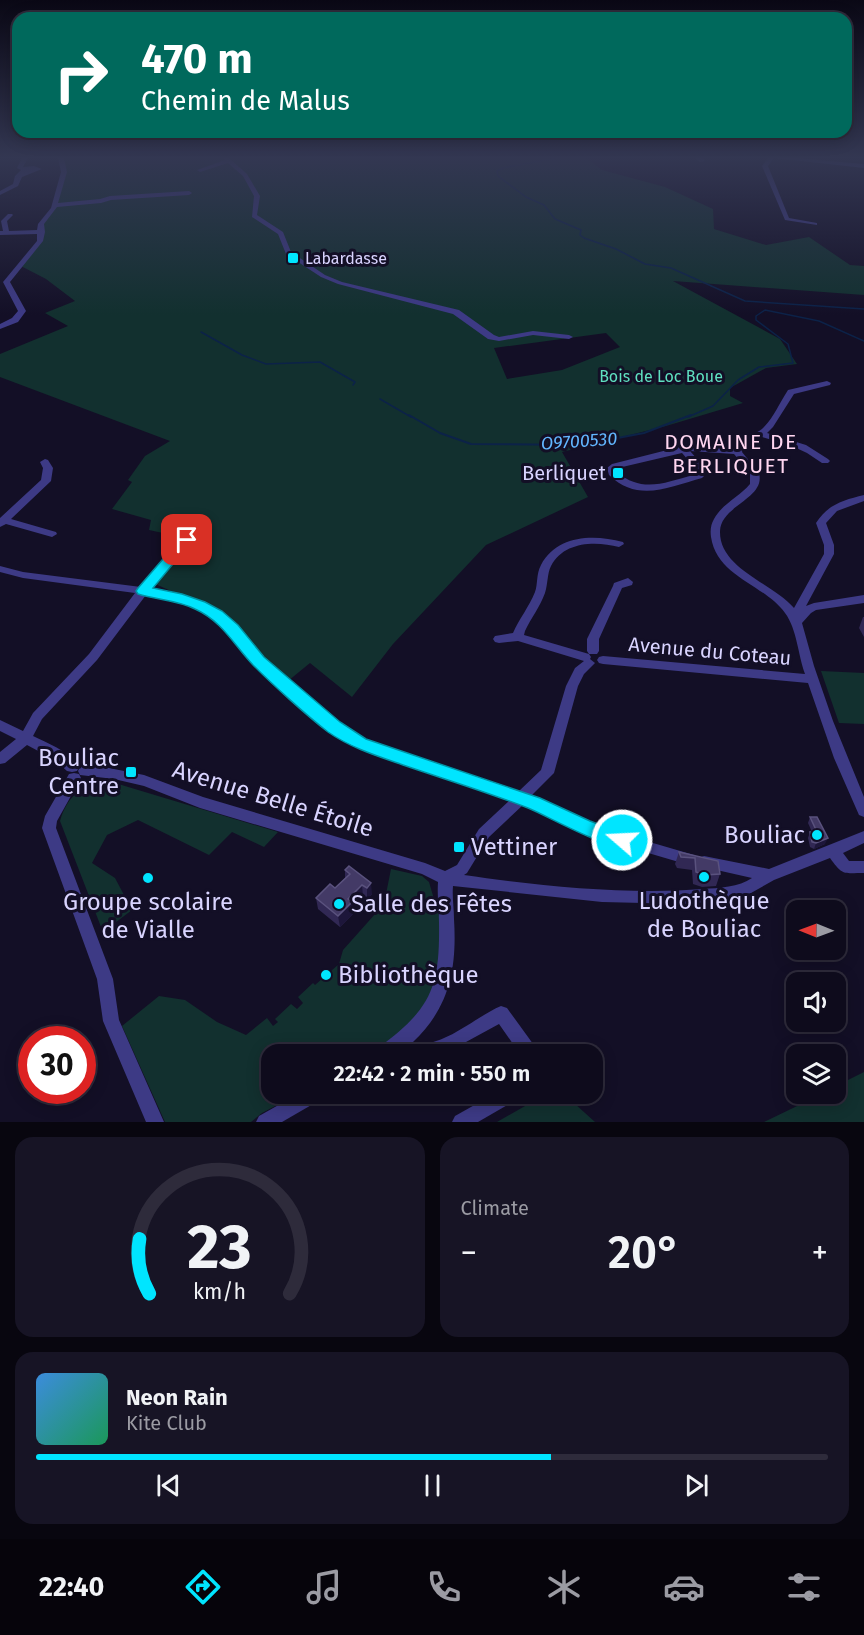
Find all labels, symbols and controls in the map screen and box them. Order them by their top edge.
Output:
text: 470 m [141,34,253,84]
icon: right [42,36,120,114]
text: Chemin de Malus [141,85,350,117]
place label: Labardasse [305,249,387,268]
marker: Labardasse [286,251,300,265]
park label: Bois de Loc Boue [599,367,723,386]
water label: O9700530 [540,427,618,455]
district label: DOMAINE DE BERLIQUET [664,429,798,479]
place label: Berliquet [522,461,607,485]
marker: Berliquet [611,466,625,480]
pin [161,514,212,565]
icon: arrive [170,523,203,556]
street label: Avenue du Coteau [628,632,792,670]
place label: Bouliac Centre [38,744,119,800]
street label: Avenue Belle Étoile [169,754,377,843]
marker: Bouliac Centre [124,765,138,779]
position arrow [590,808,654,872]
place label: Bouliac [724,821,805,849]
marker: Bouliac [810,828,824,842]
place label: Vettiner [471,833,558,861]
marker: Vettiner [452,840,466,854]
marker: Ludothèque de Bouliac [697,870,711,884]
marker: Groupe scolaire de Vialle [141,871,155,885]
place label: Ludothèque de Bouliac [638,887,770,943]
place label: Groupe scolaire de Vialle [63,888,233,944]
place label: Salle des Fêtes [351,890,512,918]
marker: Salle des Fêtes [332,897,346,911]
north arrow [786,900,846,960]
map controls [786,900,846,1104]
place label: Bibliothèque [338,961,479,989]
marker: Bibliothèque [319,968,333,982]
button: sound [786,972,846,1032]
speed limit sign: 30 [18,1026,96,1104]
button: layers [786,1044,846,1104]
text: 22:42 · 2 min · 550 m [334,1060,530,1087]
text: Climate [461,1196,529,1220]
text: 23 [188,1210,252,1285]
text: 20° [608,1226,681,1280]
text: − [461,1233,477,1273]
text: + [812,1233,828,1273]
text: km/h [193,1279,246,1305]
text: Neon Rain [126,1384,228,1411]
text: Kite Club [126,1411,207,1435]
icon: previous [152,1469,185,1502]
icon: pause [416,1469,449,1502]
icon: next [680,1469,713,1502]
icon: directions [182,1566,224,1608]
icon: music [303,1566,345,1608]
icon: phone [423,1566,465,1608]
icon: climate [543,1566,585,1608]
icon: car [663,1566,705,1608]
icon: filters [783,1566,825,1608]
text: 22:40 [39,1571,104,1603]

